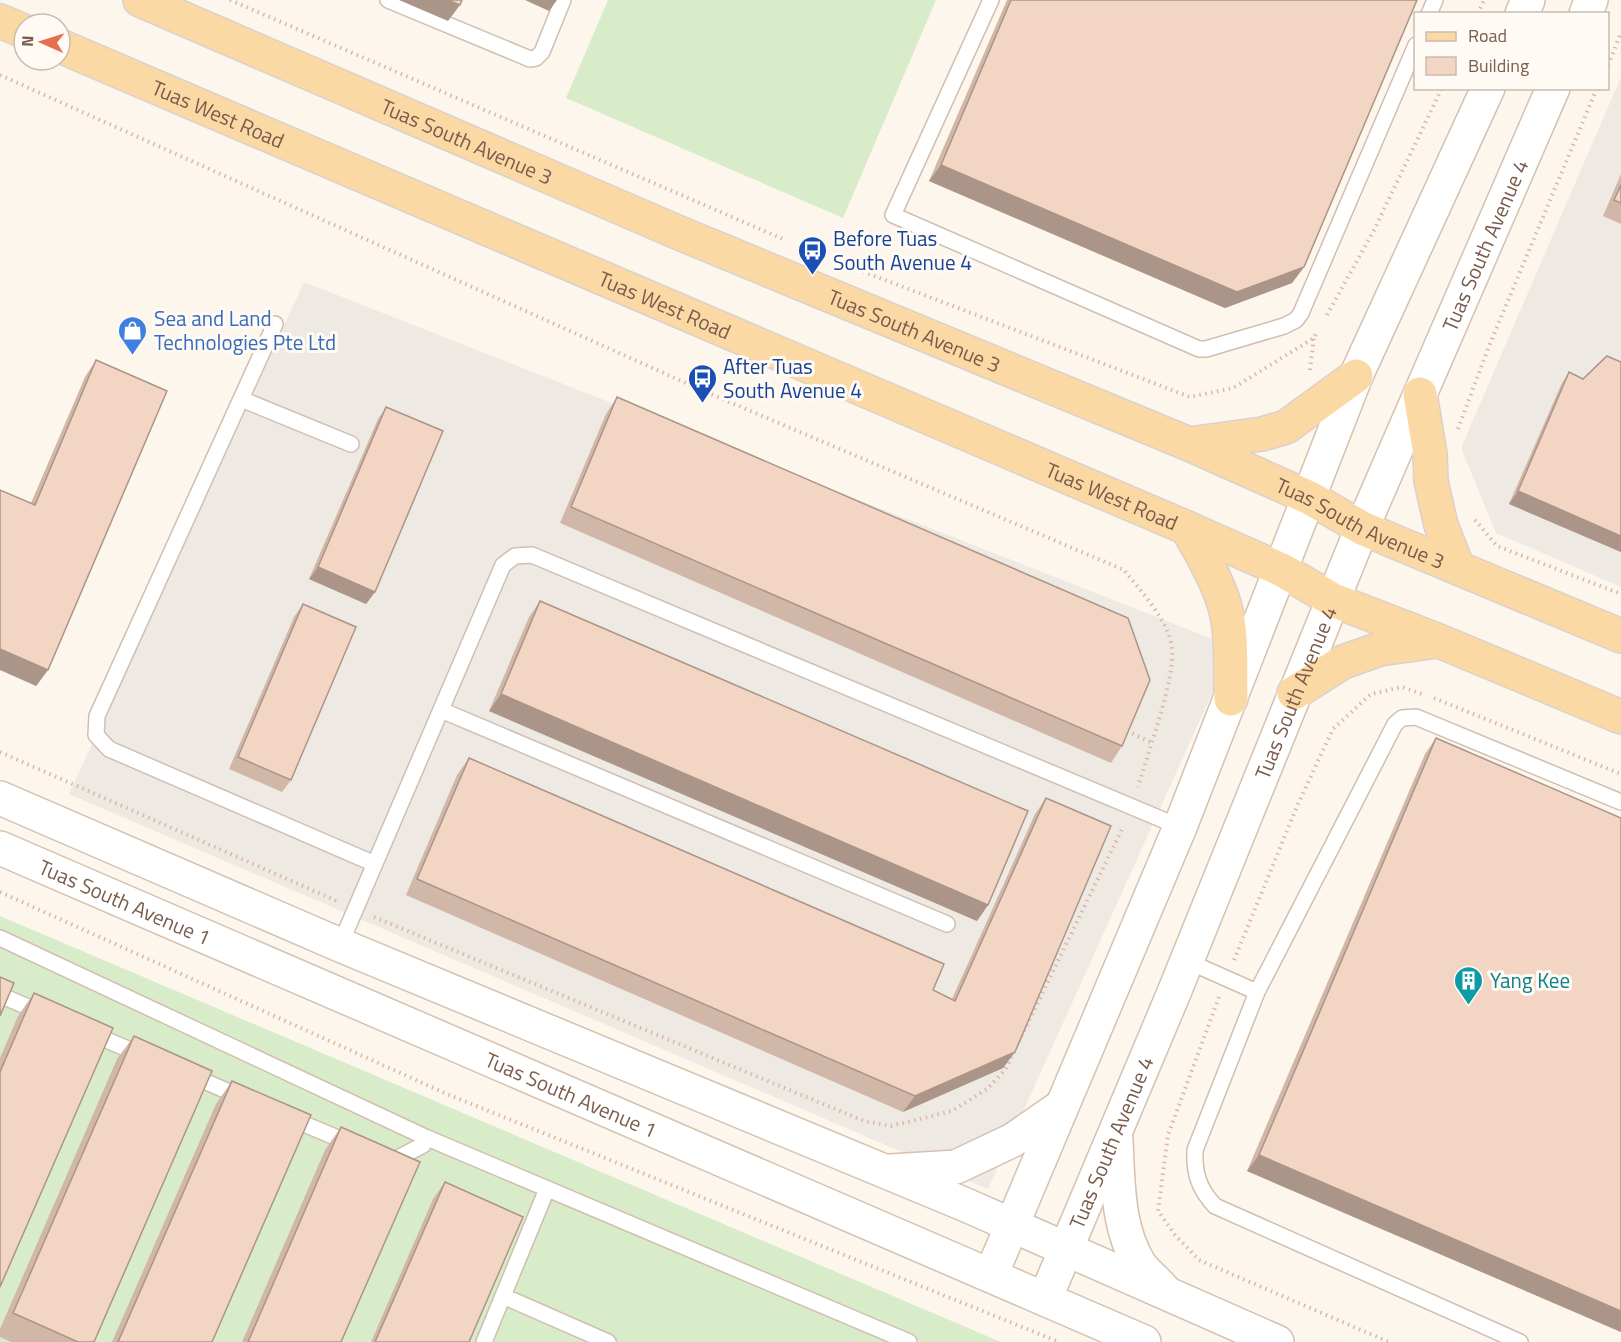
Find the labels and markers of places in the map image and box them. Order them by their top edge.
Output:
place label: Before Tuas South Avenue 4 [833,222,972,278]
bus stop icon: Before Tuas South Avenue 4 [796,234,828,276]
place label: Sea and Land Technologies Pte Ltd [154,302,336,358]
shop icon: Sea and Land Technologies Pte Ltd [117,314,149,356]
place label: After Tuas South Avenue 4 [723,350,862,406]
bus stop icon: After Tuas South Avenue 4 [686,362,718,404]
building icon: Yang Kee [1453,964,1485,1006]
place label: Yang Kee [1490,964,1570,996]

